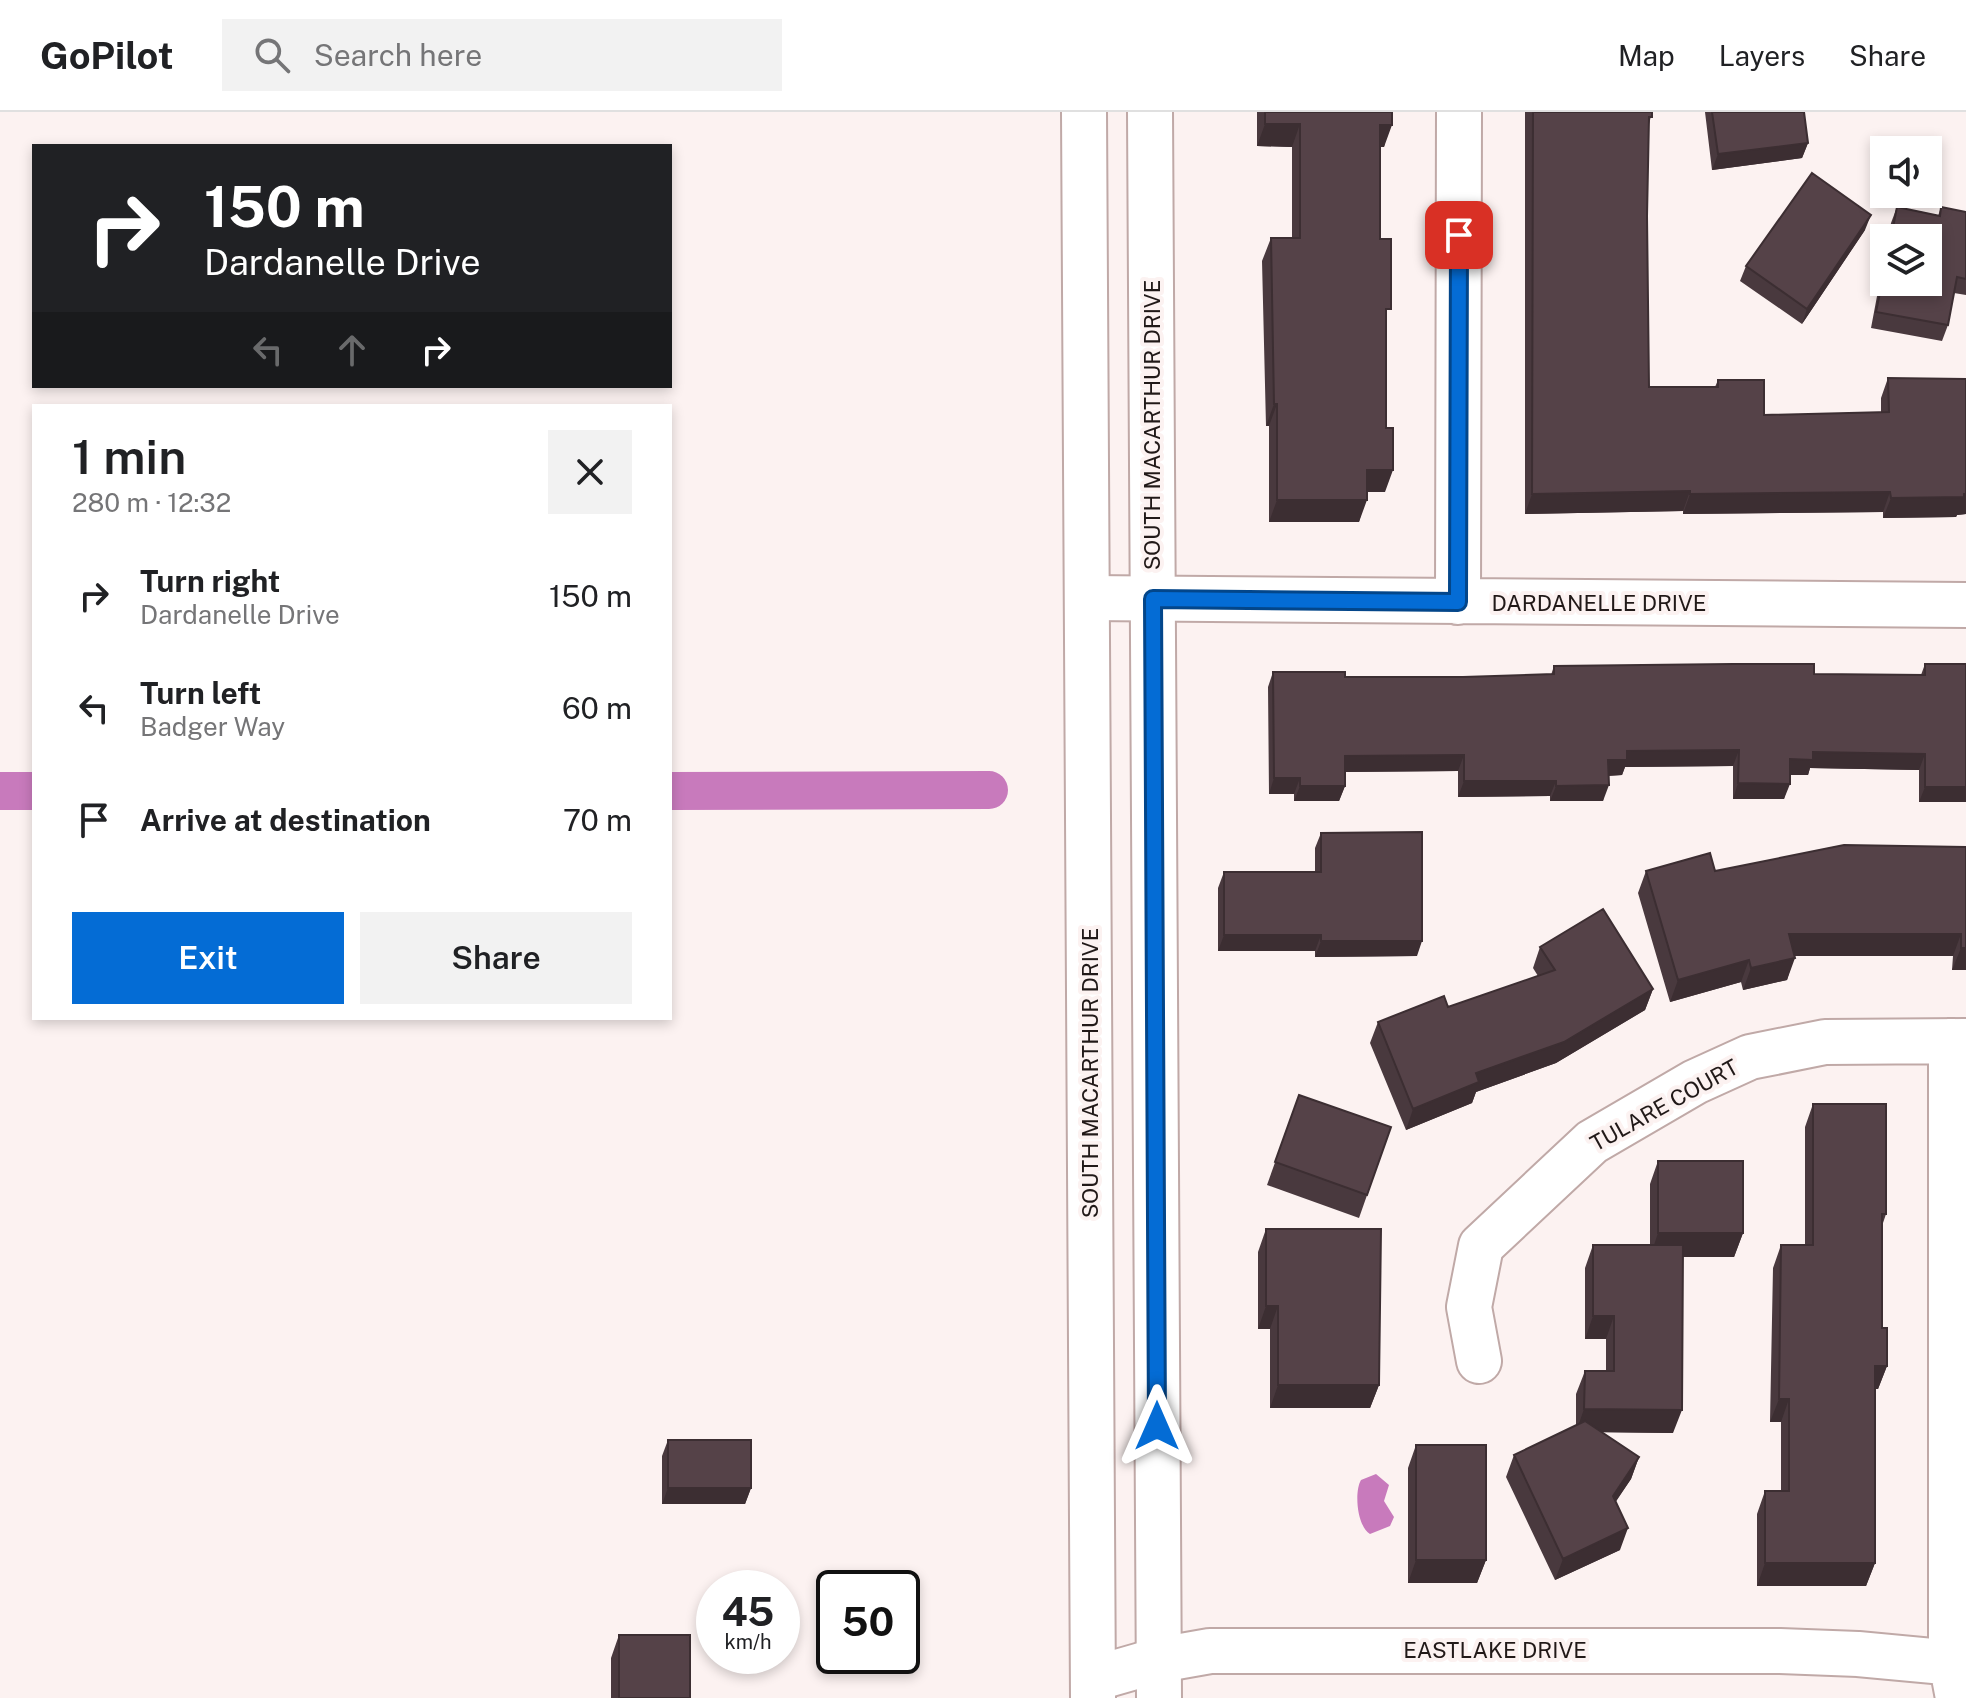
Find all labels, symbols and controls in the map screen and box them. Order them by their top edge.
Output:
search box [222,19,782,91]
text: GoPilot [40,33,174,78]
icon: search [250,33,294,77]
text: Search here [314,37,482,73]
text: Map [1618,39,1675,72]
text: Layers [1719,39,1805,72]
text: Share [1849,39,1926,72]
map controls [1870,136,1942,296]
button: sound [1870,136,1942,208]
text: 150 m [204,174,365,240]
icon: right [72,176,176,280]
pin [1425,201,1493,269]
icon: arrive [1437,213,1481,257]
button: layers [1870,224,1942,296]
text: Dardanelle Drive [204,241,481,283]
street label: SOUTH MACARTHUR DRIVE [1139,280,1165,570]
icon: left [246,328,290,372]
icon: ahead [330,328,374,372]
icon: right [414,328,458,372]
text: 1 min [72,428,186,485]
button: close [548,430,632,514]
text: 280 m · 12:32 [72,487,231,518]
text: Turn right [140,563,280,599]
icon: right [72,574,116,618]
text: 150 m [549,578,632,614]
street label: DARDANELLE DRIVE [1492,590,1707,616]
text: Dardanelle Drive [140,599,340,630]
text: Turn left [140,675,261,711]
icon: left [72,686,116,730]
text: 60 m [562,690,632,726]
text: Badger Way [140,711,285,742]
icon: arrive [72,798,116,842]
text: Arrive at destination [140,802,431,838]
text: 70 m [563,802,632,838]
button: Exit [72,912,344,1004]
button: Share [360,912,632,1004]
street label: SOUTH MACARTHUR DRIVE [1077,928,1103,1218]
street label: TULARE COURT [1585,1054,1743,1156]
position arrow [1115,1384,1199,1468]
speed limit sign: 50 [816,1570,920,1674]
text: 45 [722,1588,774,1635]
text: km/h [724,1630,772,1654]
street label: EASTLAKE DRIVE [1403,1637,1587,1663]

